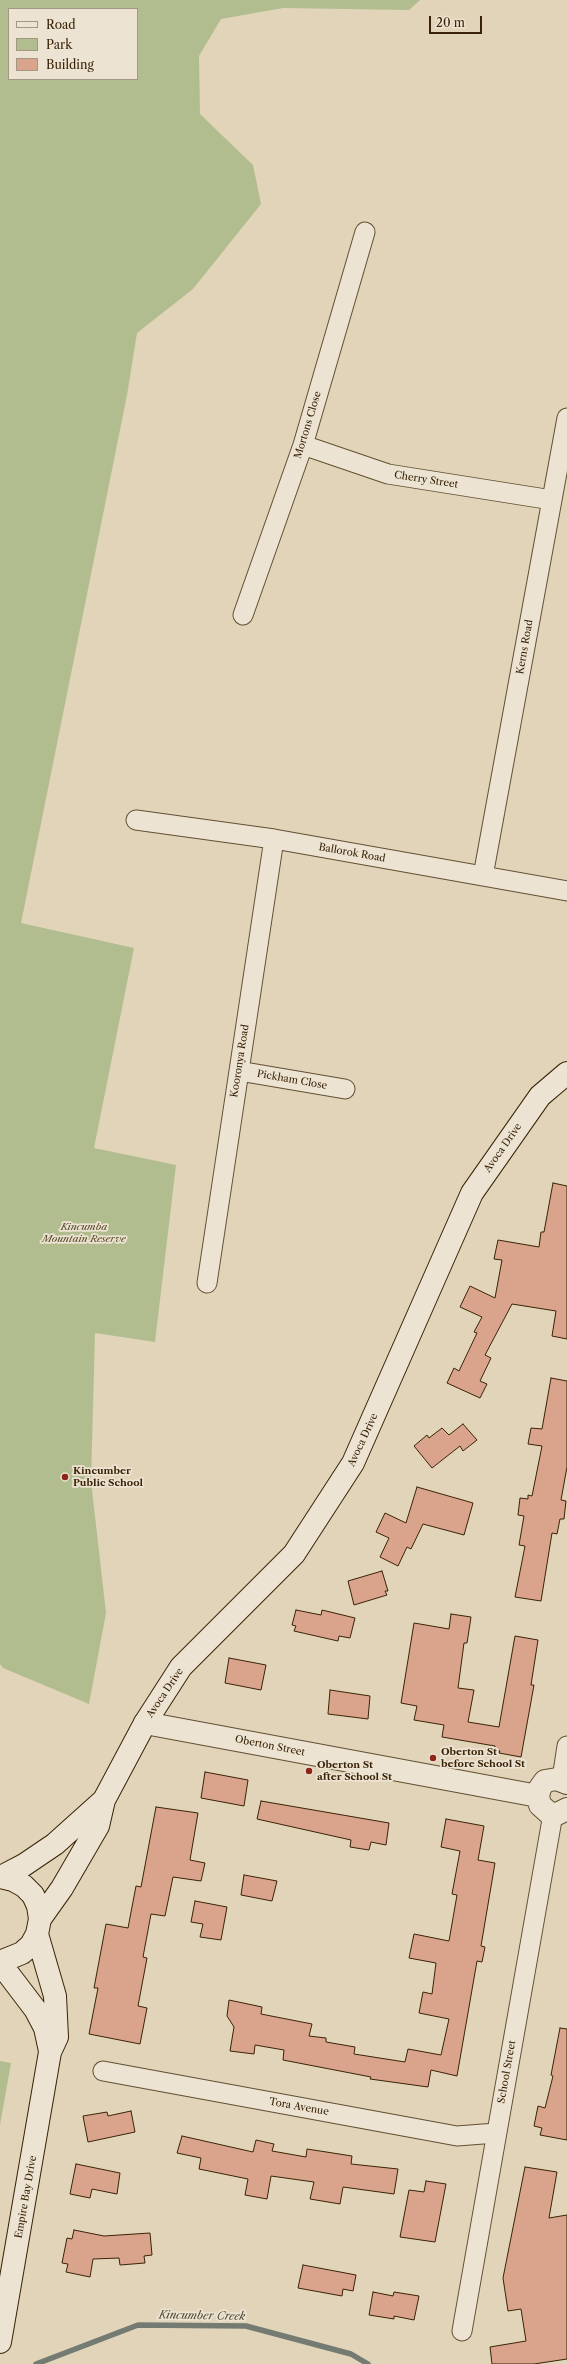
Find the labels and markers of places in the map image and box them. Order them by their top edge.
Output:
place label: Kincumber Public School [73,1465,143,1488]
marker: Kincumber Public School [60,1472,70,1482]
place label: Oberton St before School St [441,1746,525,1770]
marker: Oberton St before School St [428,1753,438,1763]
place label: Oberton St after School St [317,1759,392,1782]
marker: Oberton St after School St [304,1766,314,1776]

